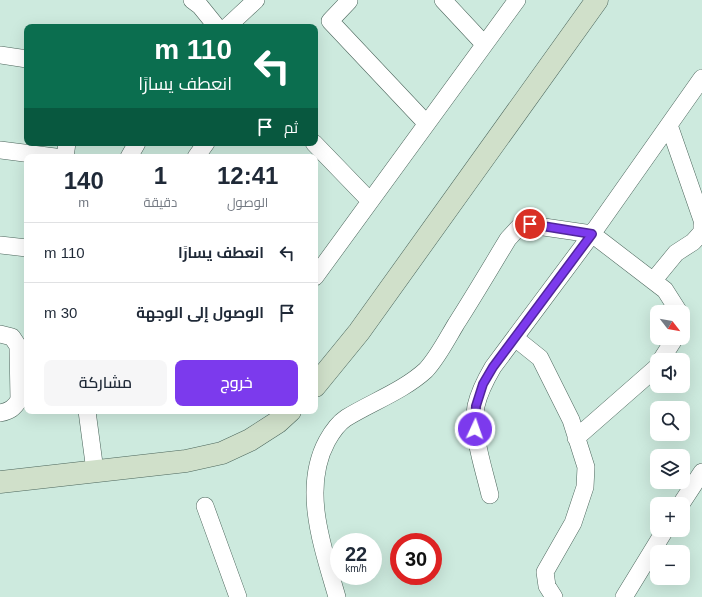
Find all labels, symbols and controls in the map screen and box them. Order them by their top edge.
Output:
text: 110 m [154,34,232,65]
icon: left [246,40,298,92]
text: انعطف يسارًا [138,74,232,94]
icon: arrive [254,116,276,138]
text: ثم [284,119,298,136]
text: 1 [154,162,167,189]
text: 12:41 [217,162,278,189]
text: 140 [64,167,104,194]
text: m [78,195,89,210]
text: دقيقة [143,195,177,210]
text: الوصول [227,195,268,210]
pin [513,207,547,241]
icon: arrive [519,213,541,235]
icon: left [276,242,298,264]
text: 110 m [44,244,85,261]
text: انعطف يسارًا [178,244,264,261]
icon: arrive [276,302,298,324]
text: 30 m [44,304,77,321]
text: الوصول إلى الوجهة [136,304,264,321]
north arrow [650,305,690,345]
map controls [650,305,690,585]
button: sound [650,353,690,393]
button: مشاركة [44,360,167,406]
button: خروج [175,360,298,406]
button: search [650,401,690,441]
position arrow [454,408,496,450]
button: layers [650,449,690,489]
button: + [650,497,690,537]
speed limit sign: 30 [390,533,442,585]
text: 22 [345,543,367,565]
button: − [650,545,690,585]
text: km/h [345,563,367,574]

